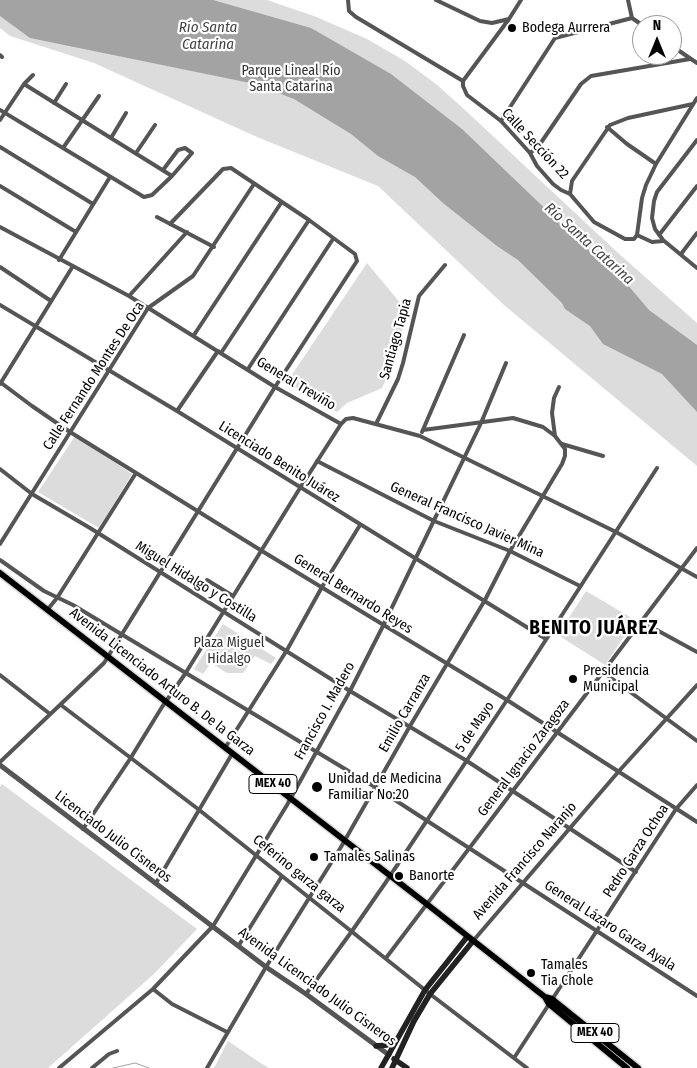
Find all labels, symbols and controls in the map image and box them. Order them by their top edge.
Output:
north arrow [632,15,682,65]
text: N [653,17,661,34]
water label: Río Santa Catarina [179,19,237,54]
place label: Bodega Aurrera [522,20,610,36]
marker: Bodega Aurrera [506,22,518,34]
park label: Parque Lineal Río Santa Catarina [241,63,341,95]
street label: Calle Sección 22 [498,105,572,183]
water label: Río Santa Catarina [541,199,637,289]
street label: Santiago Tapia [376,297,416,381]
street label: Calle Fernando Montes De Oca [40,299,148,453]
street label: General Treviño [253,354,339,414]
street label: Licenciado Benito Juárez [215,418,343,506]
street label: General Francisco Javier Mina [387,478,547,562]
street label: Miguel Hidalgo y Costilla [132,538,260,626]
street label: General Bernardo Reyes [290,551,416,637]
street label: Avenida Licenciado Arturo B. De la Garza [66,604,258,760]
district label: BENITO JUÁREZ [528,618,660,640]
park label: Plaza Miguel Hidalgo [193,635,265,668]
street label: Francisco I. Madero [291,659,359,763]
place label: Presidencia Municipal [583,663,649,696]
street label: Emilio Carranza [376,671,434,755]
marker: Presidencia Municipal [567,673,579,685]
street label: General Ignacio Zaragoza [474,696,574,820]
street label: 5 de Mayo [452,698,498,756]
place label: Unidad de Medicina Familiar No:20 [328,771,442,804]
road number: MEX 40 [249,774,297,794]
marker: Unidad de Medicina Familiar No:20 [310,780,324,794]
street label: Licenciado Julio Cisneros [51,788,175,886]
street label: Avenida Francisco Naranjo [469,799,581,923]
street label: Pedro Garza Ochoa [600,801,672,901]
street label: Ceferino garza garza [249,831,349,917]
place label: Tamales Salinas [324,849,415,865]
marker: Tamales Salinas [308,851,320,863]
place label: Banorte [409,868,454,884]
marker: Banorte [393,870,405,882]
street label: General Lázaro Garza Ayala [541,877,679,975]
street label: Avenida Licenciado Julio Cisneros [235,924,399,1050]
place label: Tamales Tia Chole [541,957,593,990]
marker: Tamales Tia Chole [525,967,537,979]
road number: MEX 40 [571,1024,619,1042]

